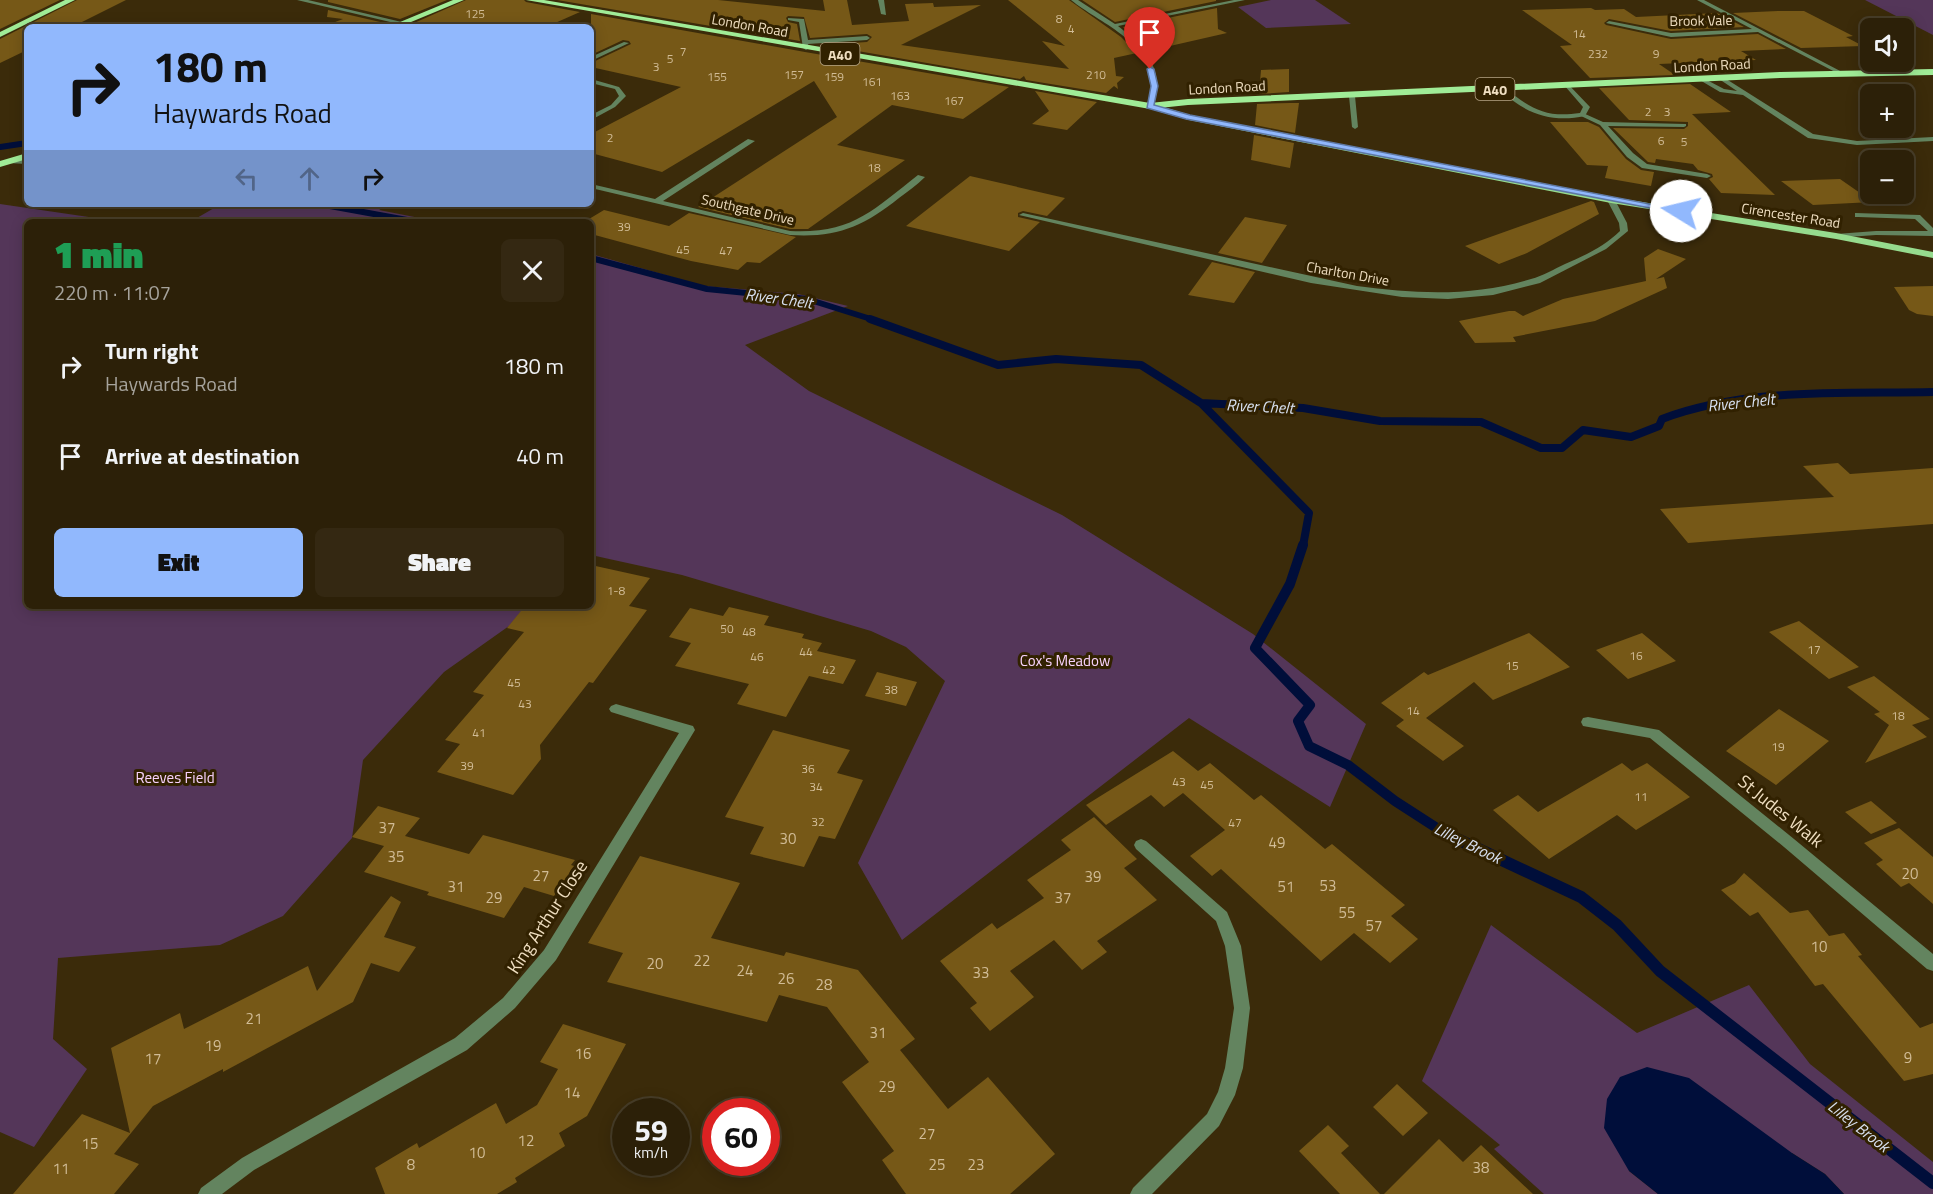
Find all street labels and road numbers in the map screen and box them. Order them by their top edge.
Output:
street label: London Road [710,8,790,42]
street label: Brook Vale [1669,9,1733,31]
road number: A40 [820,43,860,65]
street label: London Road [1673,52,1751,78]
street label: London Road [1188,74,1266,100]
road number: A40 [1476,78,1514,100]
street label: Southgate Drive [699,188,797,230]
street label: Cirencester Road [1740,197,1842,233]
street label: Charlton Drive [1305,255,1391,291]
street label: St Judes Walk [1732,768,1830,854]
street label: King Arthur Close [500,855,594,979]

